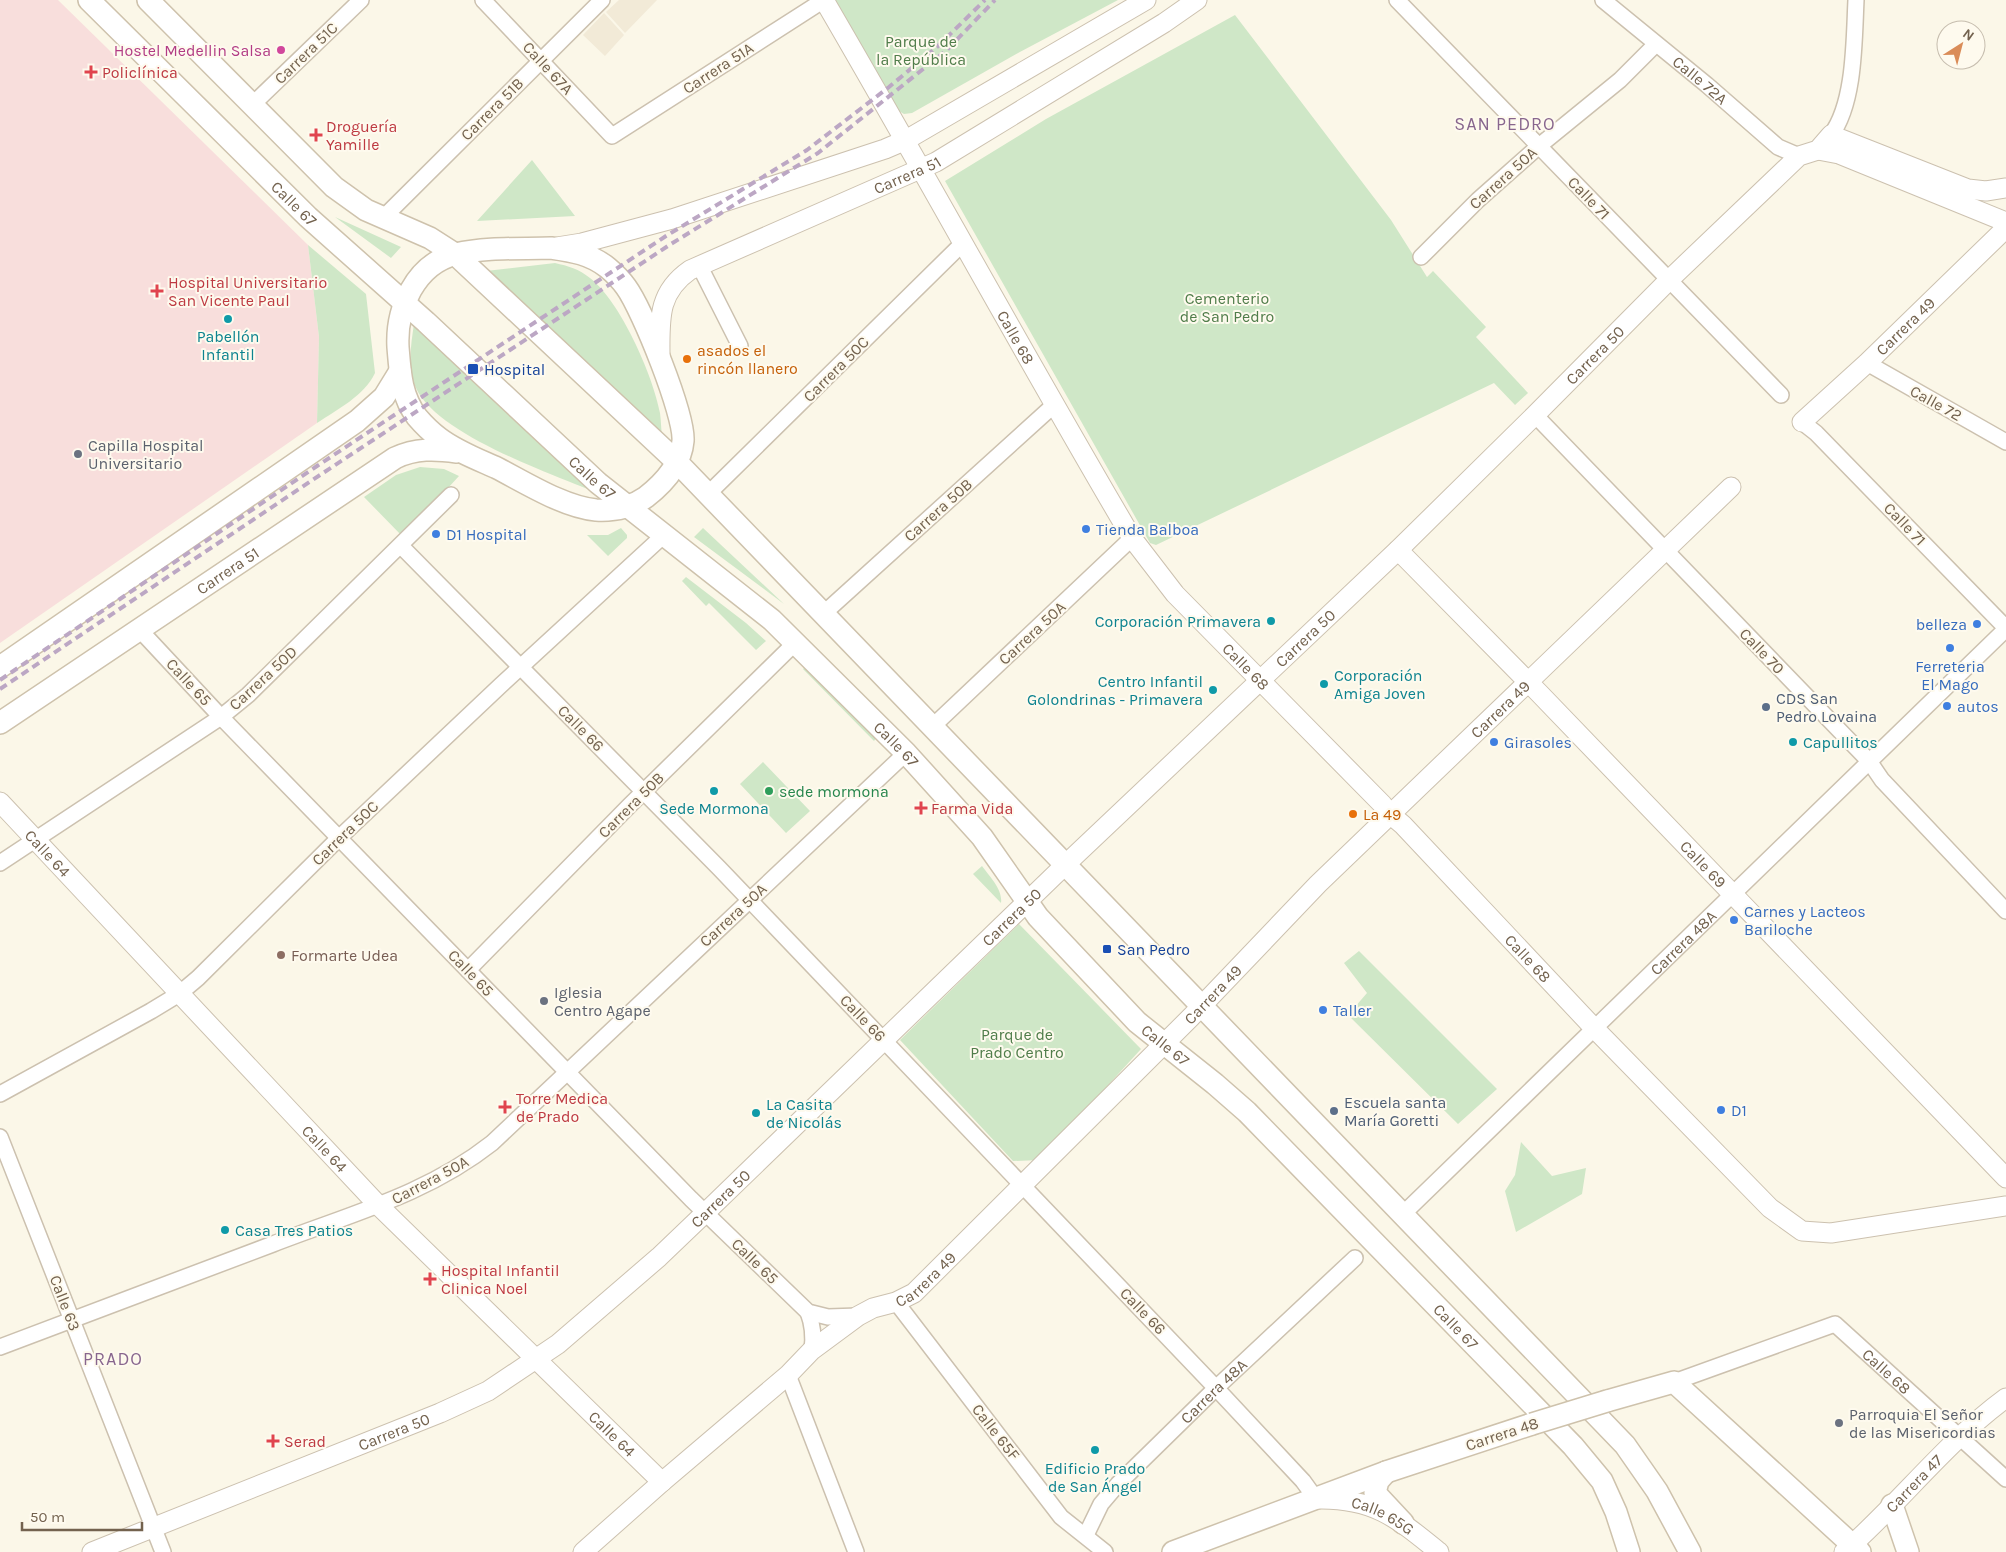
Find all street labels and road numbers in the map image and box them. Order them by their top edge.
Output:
street label: Carrera 51C [270,18,342,88]
street label: Calle 67A [519,38,577,98]
street label: Carrera 51A [679,38,757,98]
street label: Calle 72A [1669,52,1732,108]
street label: Carrera 51B [457,74,527,144]
street label: Carrera 50A [1465,143,1541,213]
street label: Carrera 51 [871,152,944,198]
street label: Calle 71 [1564,173,1614,223]
street label: Calle 67 [268,177,321,230]
street label: Carrera 49 [1872,293,1939,359]
street label: Calle 68 [993,307,1039,367]
street label: Carrera 50 [1561,321,1628,388]
street label: Carrera 50C [799,332,873,406]
street label: Calle 72 [1907,381,1965,425]
street label: Calle 67 [565,451,620,503]
street label: Carrera 50B [900,474,976,546]
street label: Calle 71 [1880,499,1930,549]
street label: Carrera 51 [193,543,262,598]
street label: Carrera 50A [995,597,1069,669]
street label: Carrera 50 [1271,605,1339,671]
street label: Calle 70 [1736,624,1788,678]
street label: Calle 68 [1219,639,1274,694]
street label: Carrera 50D [225,642,301,714]
street label: Calle 65 [162,654,216,710]
street label: Carrera 49 [1466,676,1534,742]
street label: Calle 66 [554,701,608,755]
street label: Calle 67 [870,717,923,771]
street label: Carrera 50B [594,768,668,842]
street label: Carrera 50C [308,796,382,869]
street label: Calle 64 [21,825,75,881]
street label: Calle 69 [1677,836,1730,891]
street label: Carrera 50A [696,879,770,951]
street label: Carrera 50 [978,884,1045,950]
street label: Carrera 48A [1646,906,1720,979]
street label: Calle 68 [1501,930,1555,986]
street label: Calle 65 [444,946,498,1000]
street label: Carrera 49 [1180,961,1245,1028]
street label: Calle 66 [836,991,890,1045]
street label: Calle 67 [1138,1020,1194,1070]
street label: Calle 64 [298,1121,352,1176]
street label: Carrera 50A [388,1152,472,1208]
street label: Carrera 50 [687,1165,754,1231]
street label: Calle 65 [728,1234,782,1288]
street label: Carrera 49 [892,1247,960,1311]
street label: Calle 63 [46,1272,84,1334]
street label: Calle 66 [1116,1284,1170,1338]
street label: Calle 67 [1430,1300,1483,1353]
street label: Calle 68 [1859,1344,1915,1398]
street label: Carrera 48A [1176,1355,1251,1427]
street label: Calle 65F [968,1400,1024,1464]
street label: Calle 64 [585,1407,640,1461]
street label: Carrera 50 [355,1409,432,1454]
street label: Carrera 48 [1463,1413,1541,1455]
street label: Carrera 47 [1881,1450,1946,1516]
street label: Calle 65G [1350,1492,1418,1539]

